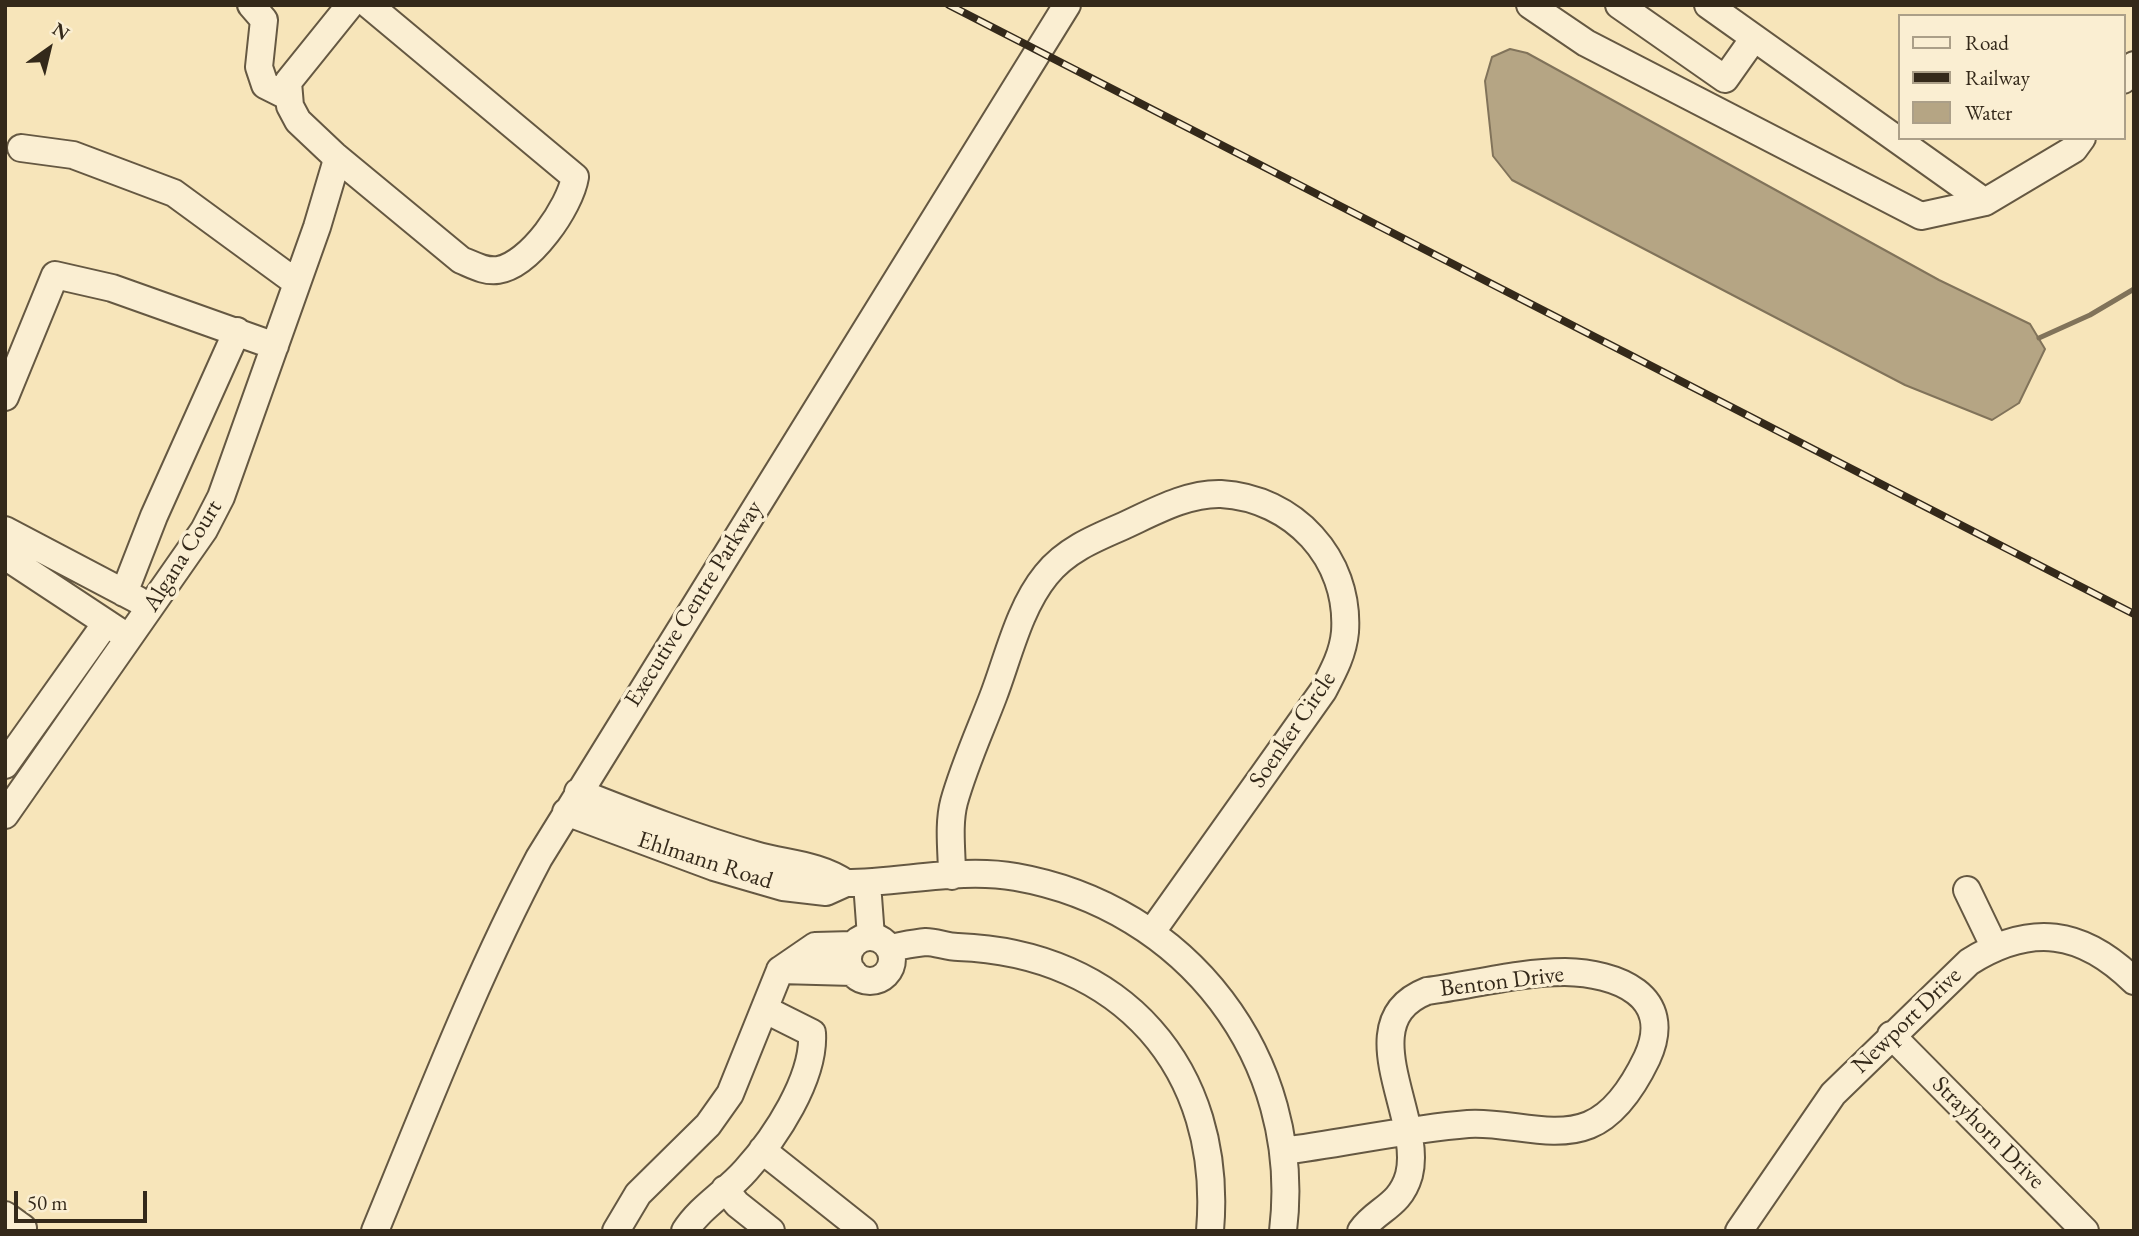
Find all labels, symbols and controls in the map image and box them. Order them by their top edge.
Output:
north arrow [14,14,84,84]
legend [1898,14,2125,140]
text: N [48,17,74,46]
text: Road [1965,29,2009,56]
text: Railway [1965,64,2030,91]
text: Water [1965,99,2012,126]
street label: Algana Court [137,495,229,617]
street label: Executive Centre Parkway [619,495,769,713]
street label: Soenker Circle [1244,666,1342,794]
street label: Ehlmann Road [634,826,776,896]
street label: Benton Drive [1439,960,1565,1004]
street label: Newport Drive [1846,962,1968,1080]
street label: Strayhorn Drive [1926,1071,2050,1195]
scale bar [18,1176,150,1220]
text: 50 m [27,1189,68,1216]

